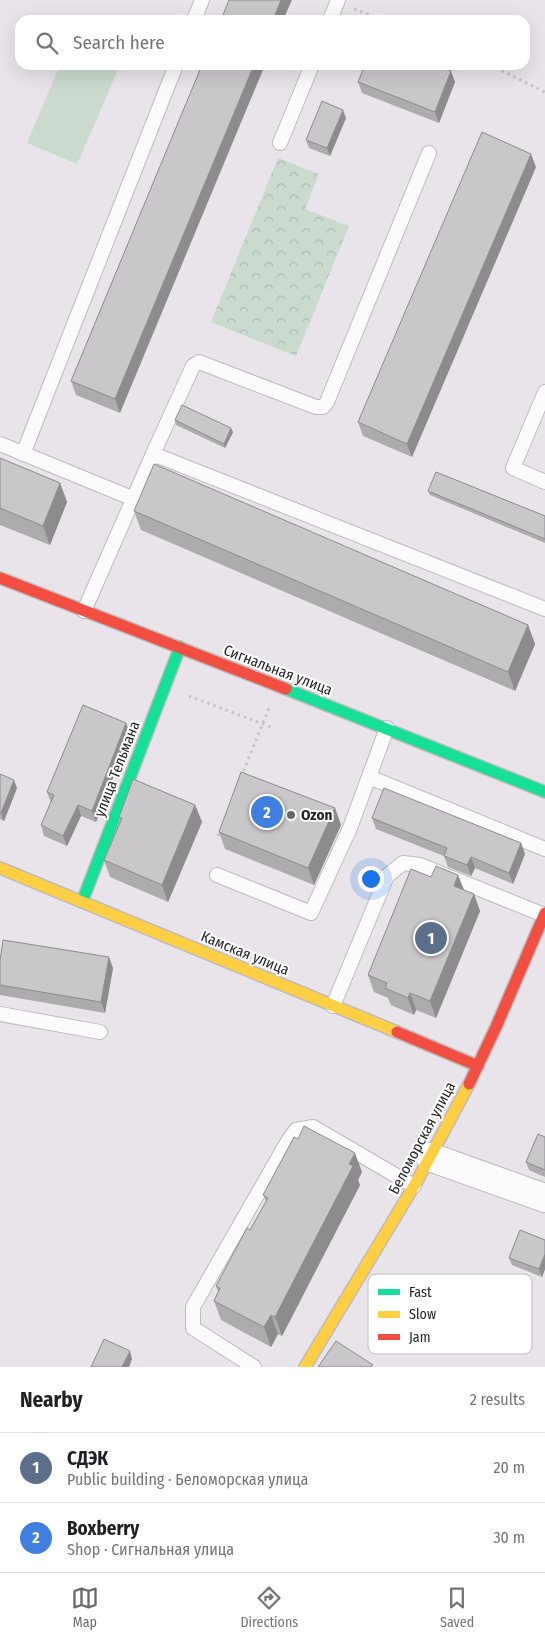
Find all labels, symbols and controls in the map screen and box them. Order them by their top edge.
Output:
search box [15,15,530,70]
icon: search [33,29,61,57]
text: Search here [73,31,165,54]
street label: Сигнальная улица [221,641,335,699]
street label: улица Тельмана [91,719,143,819]
pin: 2 [251,793,283,831]
place label: Ozon [301,806,332,824]
marker: Ozon [285,809,297,821]
your location [358,866,384,892]
pin: 1 [415,919,447,957]
street label: Камская улица [198,927,292,979]
street label: Беломорская улица [385,1079,459,1197]
legend [368,1274,532,1354]
text: Fast [409,1284,432,1301]
text: Slow [409,1306,436,1323]
text: Jam [409,1329,430,1346]
text: Nearby [20,1387,82,1413]
text: 2 results [470,1390,525,1409]
text: СДЭК [67,1447,108,1470]
text: 1 [33,1458,39,1477]
text: 20 m [494,1458,525,1477]
text: Public building · Беломорская улица [67,1470,308,1489]
text: Boxberry [67,1517,139,1540]
text: 2 [32,1528,40,1547]
text: 30 m [493,1528,525,1547]
text: Shop · Сигнальная улица [67,1540,234,1559]
tab: Map [71,1584,99,1631]
tab: Directions [240,1584,298,1631]
tab: Saved [440,1584,474,1631]

